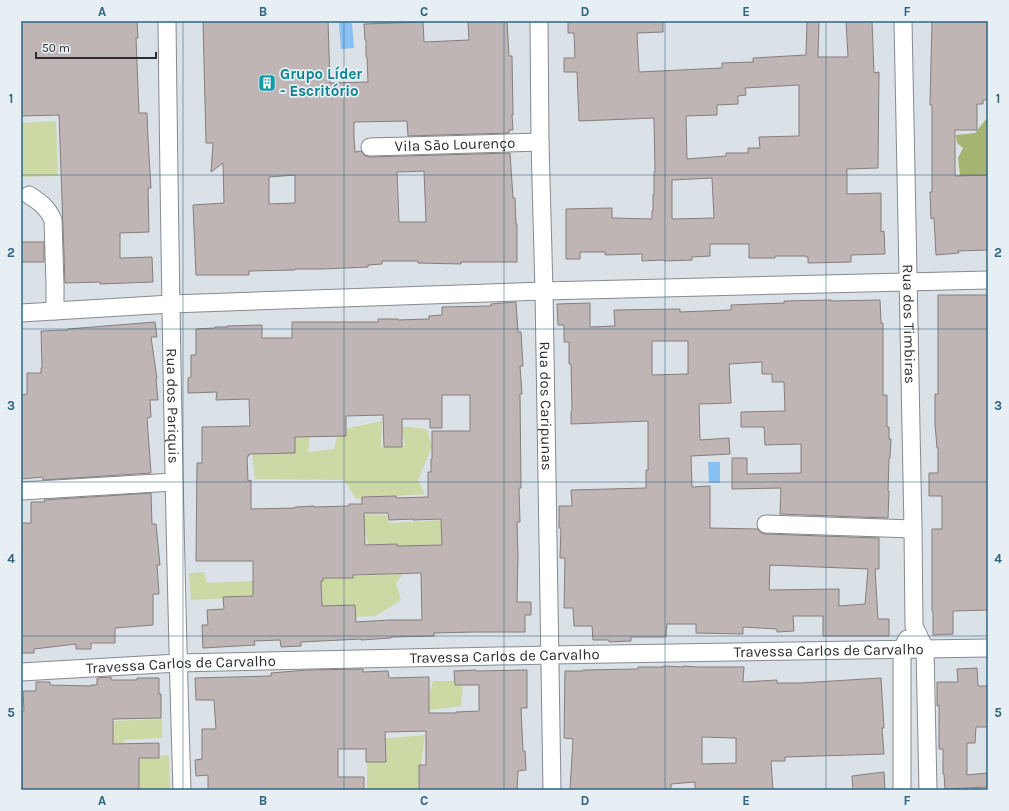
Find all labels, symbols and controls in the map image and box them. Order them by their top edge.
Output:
text: A [98,4,106,19]
text: B [259,4,267,19]
text: C [420,4,428,19]
text: D [581,4,590,19]
text: E [742,4,750,19]
text: F [903,4,911,19]
scale bar [36,34,156,60]
text: 50 m [42,41,70,55]
place label: Grupo Líder - Escritório [280,65,362,100]
building icon: Grupo Líder - Escritório [257,73,277,93]
text: 1 [9,91,13,106]
text: 1 [996,91,1000,106]
street label: Vila São Lourenço [394,134,515,155]
text: 2 [7,245,15,260]
text: 2 [994,245,1002,260]
street label: Rua dos Timbiras [899,264,919,384]
street label: Rua dos Caripunas [536,341,556,471]
street label: Rua dos Pariquis [163,348,183,464]
text: 3 [7,398,15,413]
text: 3 [994,398,1002,413]
text: 4 [7,551,15,566]
text: 4 [994,551,1002,566]
street label: Travessa Carlos de Carvalho [733,640,924,661]
street label: Travessa Carlos de Carvalho [409,645,600,667]
street label: Travessa Carlos de Carvalho [85,652,276,677]
text: 5 [7,705,15,720]
text: 5 [994,705,1002,720]
text: A [98,793,106,808]
text: B [259,793,267,808]
text: C [420,793,428,808]
text: D [581,793,590,808]
text: E [742,793,750,808]
text: F [903,793,911,808]

